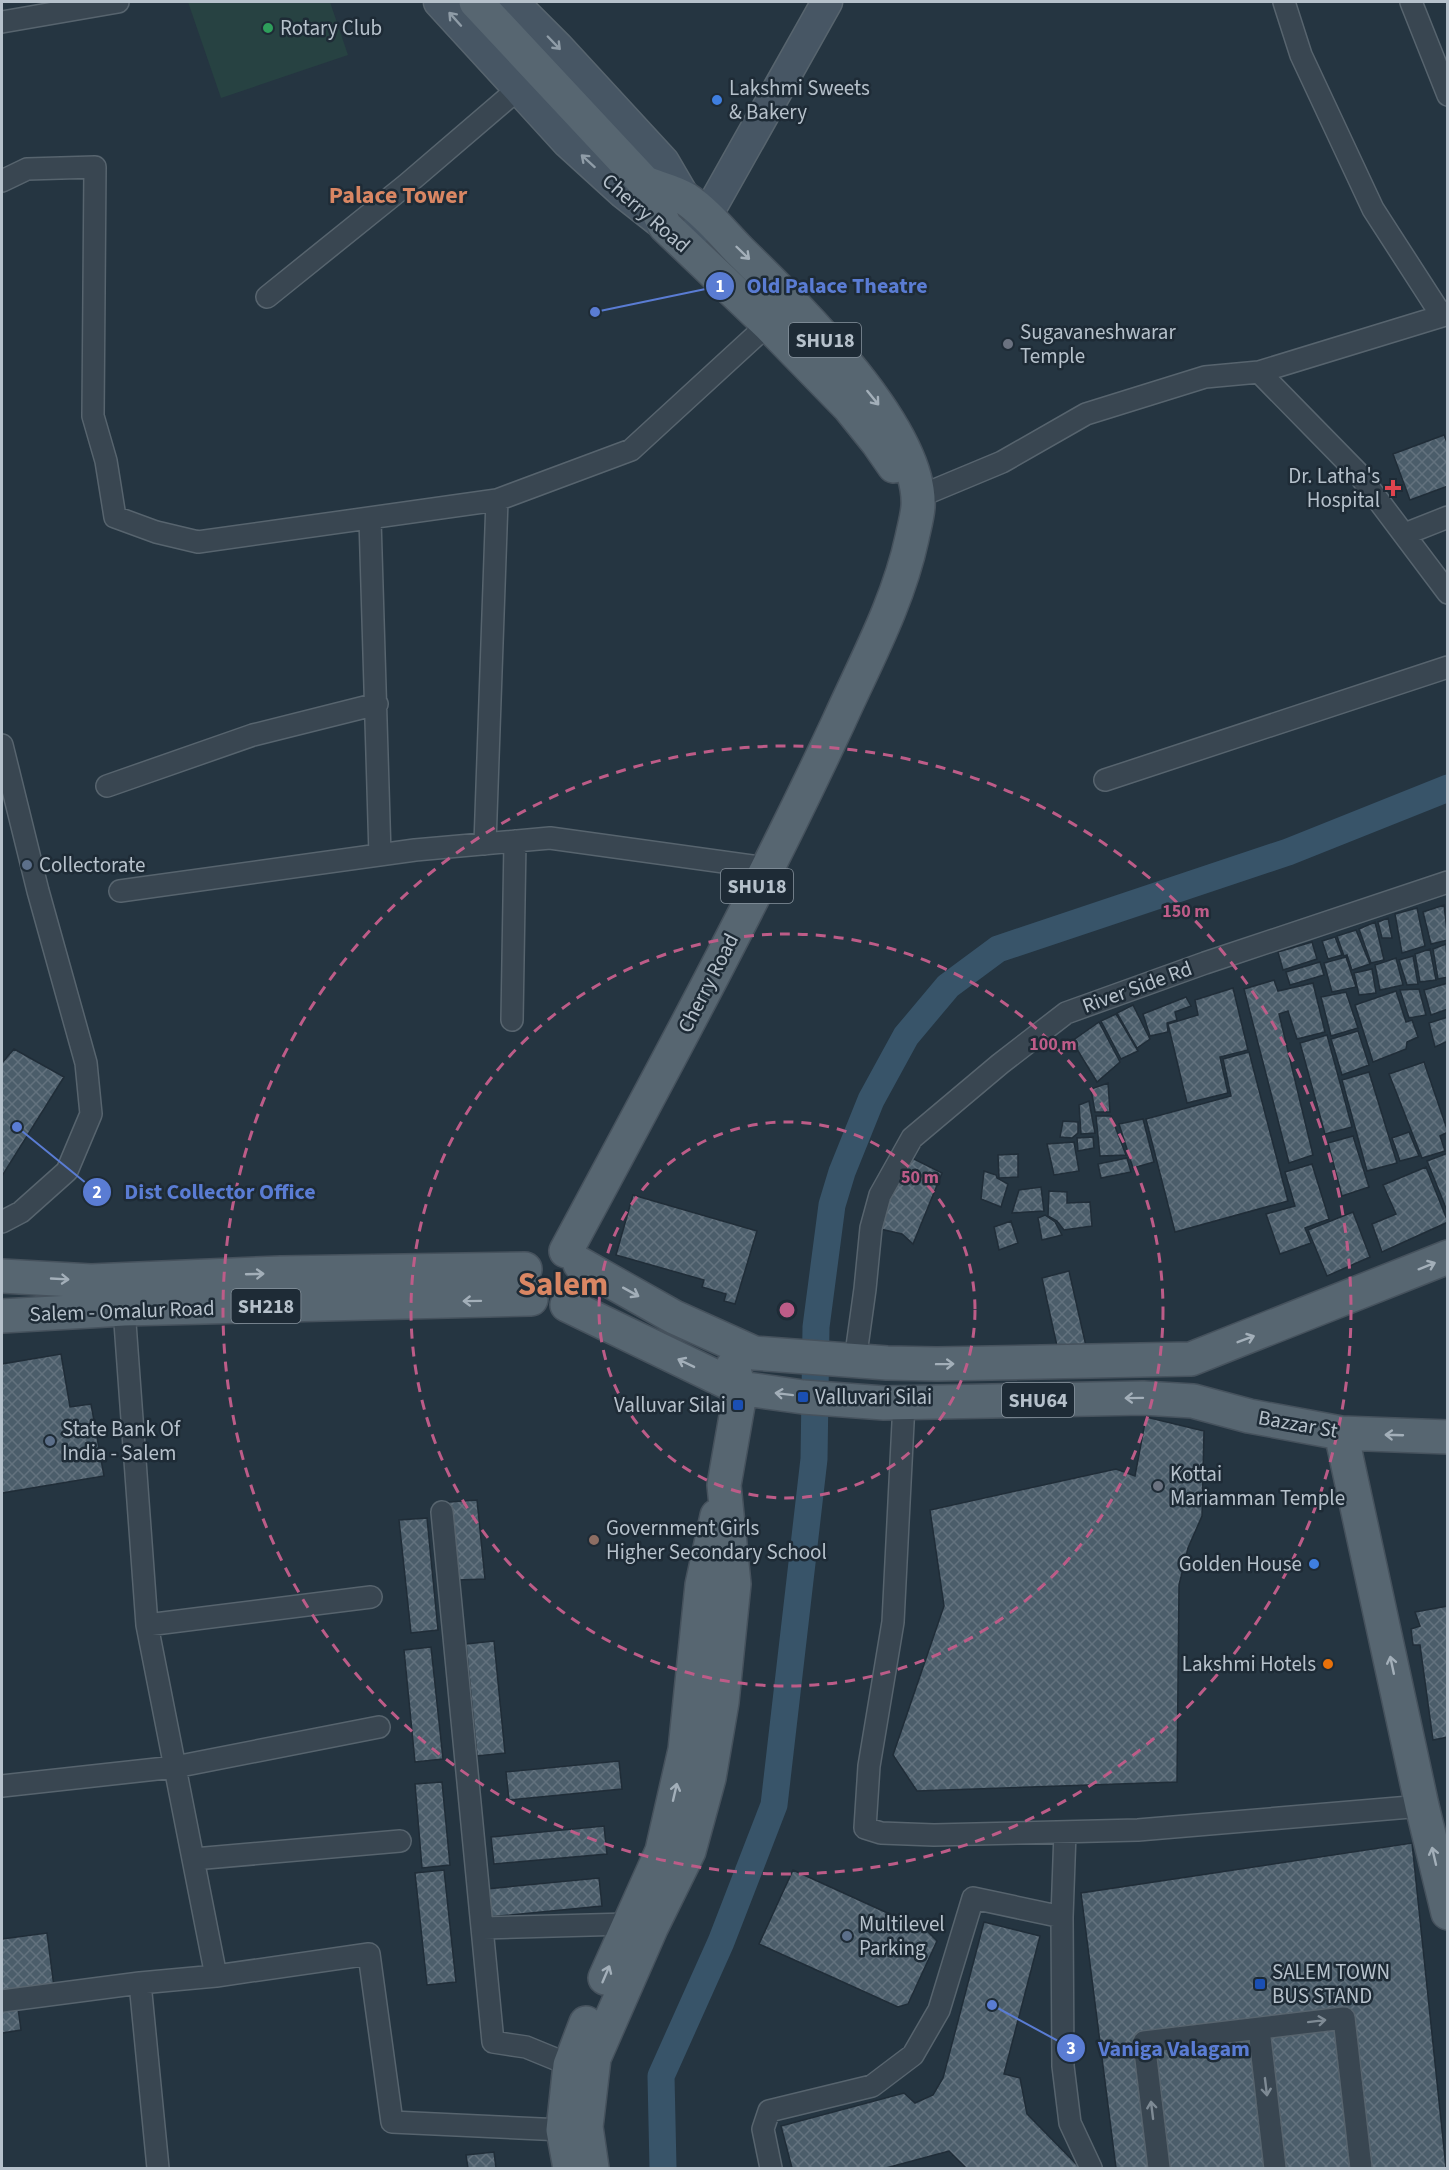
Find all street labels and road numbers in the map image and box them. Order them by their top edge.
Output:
street label: Cherry Road [595,166,697,260]
road number: SHU18 [789,323,861,357]
road number: SHU18 [721,869,793,903]
street label: Cherry Road [670,928,746,1038]
street label: River Side Rd [1078,953,1196,1021]
road number: SH218 [232,1289,300,1323]
street label: Salem - Omalur Road [29,1293,215,1329]
road number: SHU64 [1002,1383,1074,1417]
street label: Bazzar St [1256,1402,1340,1446]

